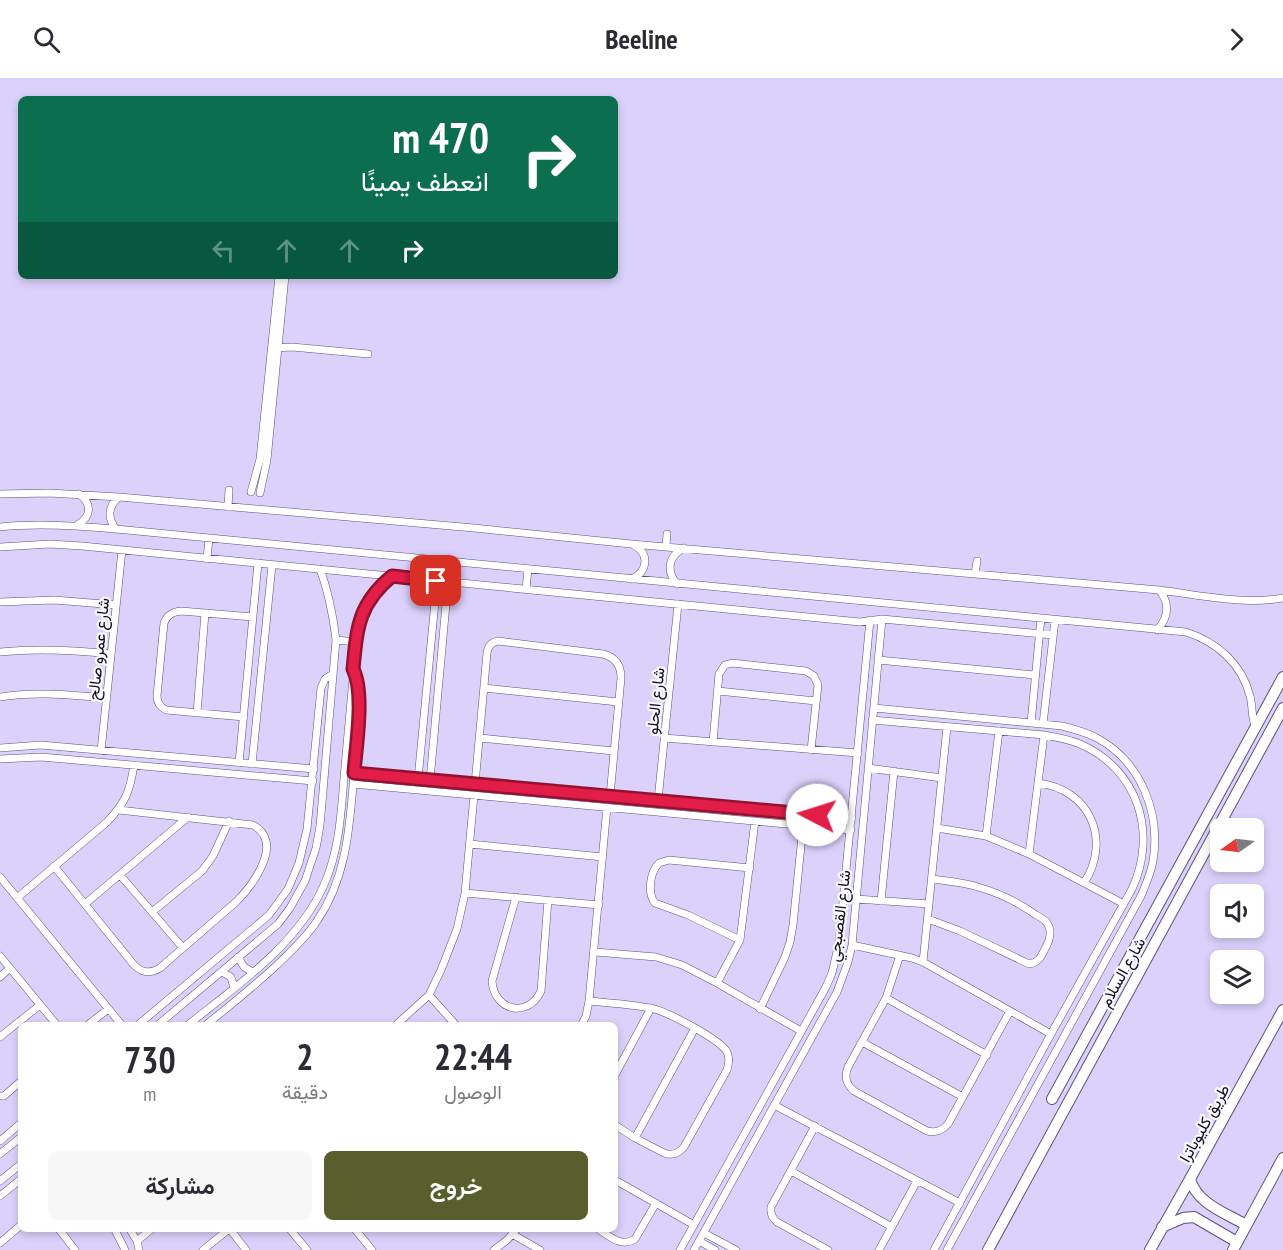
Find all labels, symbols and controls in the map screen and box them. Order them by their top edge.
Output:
text: Beeline [605,22,678,56]
icon: search [30,23,63,56]
icon: forward [1220,23,1253,56]
text: 470 m [392,110,489,165]
icon: right [510,120,588,198]
text: انعطف يمينًا [361,164,489,198]
icon: left [207,234,240,267]
icon: ahead [270,234,303,267]
icon: ahead [333,234,366,267]
icon: right [396,234,429,267]
pin [410,555,461,606]
icon: arrive [419,564,452,597]
street label: شارع عمرو صالح [83,597,115,701]
street label: شارع الحلو [642,667,670,736]
position arrow [785,783,849,847]
north arrow [1210,818,1264,872]
map controls [1210,818,1264,1004]
street label: شارع القصبجي [823,869,859,964]
button: sound [1210,884,1264,938]
street label: شارع السلام [1095,934,1151,1011]
button: layers [1210,950,1264,1004]
text: 2 [296,1033,313,1080]
text: 22:44 [434,1033,512,1080]
text: 730 [124,1036,176,1083]
text: دقيقة [282,1079,328,1105]
text: الوصول [444,1079,502,1105]
text: m [143,1081,156,1107]
street label: طريق كليوباترا [1174,1081,1234,1166]
button: مشاركة [48,1151,312,1220]
button: خروج [324,1151,588,1220]

